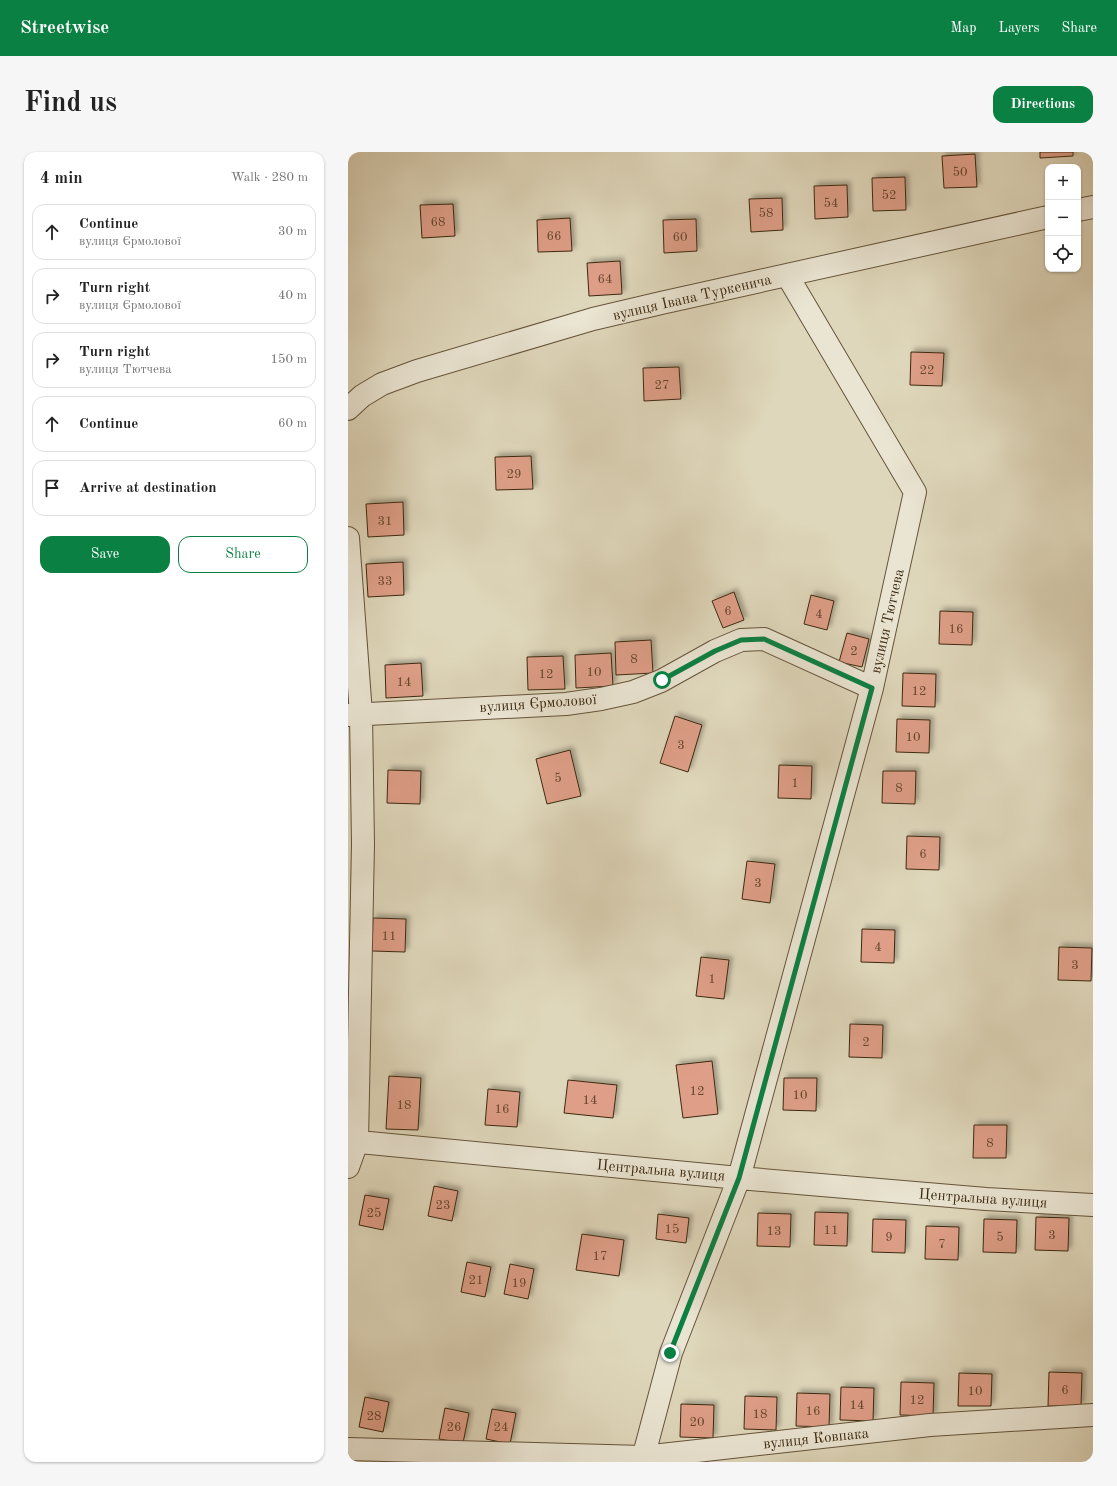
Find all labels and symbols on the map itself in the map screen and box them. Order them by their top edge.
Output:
house number: 50 [952,166,968,179]
house number: 52 [881,189,897,202]
house number: 54 [823,197,839,210]
house number: 58 [758,207,774,220]
house number: 68 [430,216,446,229]
house number: 66 [546,230,562,243]
house number: 60 [672,231,688,244]
house number: 64 [597,273,613,286]
street label: вулиця Івана Туркенича [611,273,774,324]
house number: 22 [919,364,935,377]
house number: 27 [654,379,670,392]
house number: 29 [506,468,522,481]
house number: 31 [377,515,393,528]
street label: вулиця Тютчева [869,567,908,675]
house number: 33 [377,575,393,588]
house number: 6 [724,605,732,618]
house number: 4 [815,608,823,621]
house number: 16 [948,623,964,636]
house number: 2 [850,645,858,658]
house number: 8 [630,653,638,666]
house number: 10 [586,666,602,679]
house number: 12 [538,668,554,681]
route start [653,671,671,689]
house number: 14 [396,676,412,689]
house number: 12 [911,685,927,698]
street label: вулиця Єрмолової [479,693,598,716]
house number: 10 [905,731,921,744]
house number: 3 [677,739,685,752]
house number: 5 [554,772,562,785]
house number: 1 [791,777,799,790]
house number: 8 [895,782,903,795]
house number: 6 [919,848,927,861]
house number: 3 [754,877,762,890]
house number: 11 [381,930,397,943]
house number: 4 [874,941,882,954]
house number: 3 [1071,959,1079,972]
house number: 1 [708,973,716,986]
house number: 2 [862,1036,870,1049]
house number: 12 [689,1085,705,1098]
house number: 10 [792,1089,808,1102]
house number: 14 [582,1094,598,1107]
house number: 18 [396,1099,412,1112]
house number: 16 [494,1103,510,1116]
house number: 8 [986,1137,994,1150]
street label: Центральна вулиця [596,1158,726,1185]
street label: Центральна вулиця [918,1188,1048,1211]
house number: 23 [435,1199,451,1212]
house number: 25 [366,1207,382,1220]
house number: 15 [664,1223,680,1236]
house number: 11 [823,1224,839,1237]
house number: 13 [766,1225,782,1238]
house number: 3 [1048,1229,1056,1242]
house number: 9 [885,1231,893,1244]
house number: 5 [996,1231,1004,1244]
house number: 7 [938,1238,946,1251]
house number: 17 [592,1250,608,1263]
house number: 21 [468,1274,484,1287]
house number: 19 [511,1277,527,1290]
route end [661,1344,679,1362]
house number: 6 [1061,1384,1069,1397]
house number: 10 [967,1385,983,1398]
house number: 12 [909,1394,925,1407]
house number: 14 [849,1399,865,1412]
house number: 16 [805,1405,821,1418]
house number: 18 [752,1408,768,1421]
house number: 28 [366,1410,382,1423]
house number: 20 [689,1416,705,1429]
house number: 26 [446,1421,462,1434]
house number: 24 [493,1421,509,1434]
street label: вулиця Ковпака [763,1426,870,1453]

